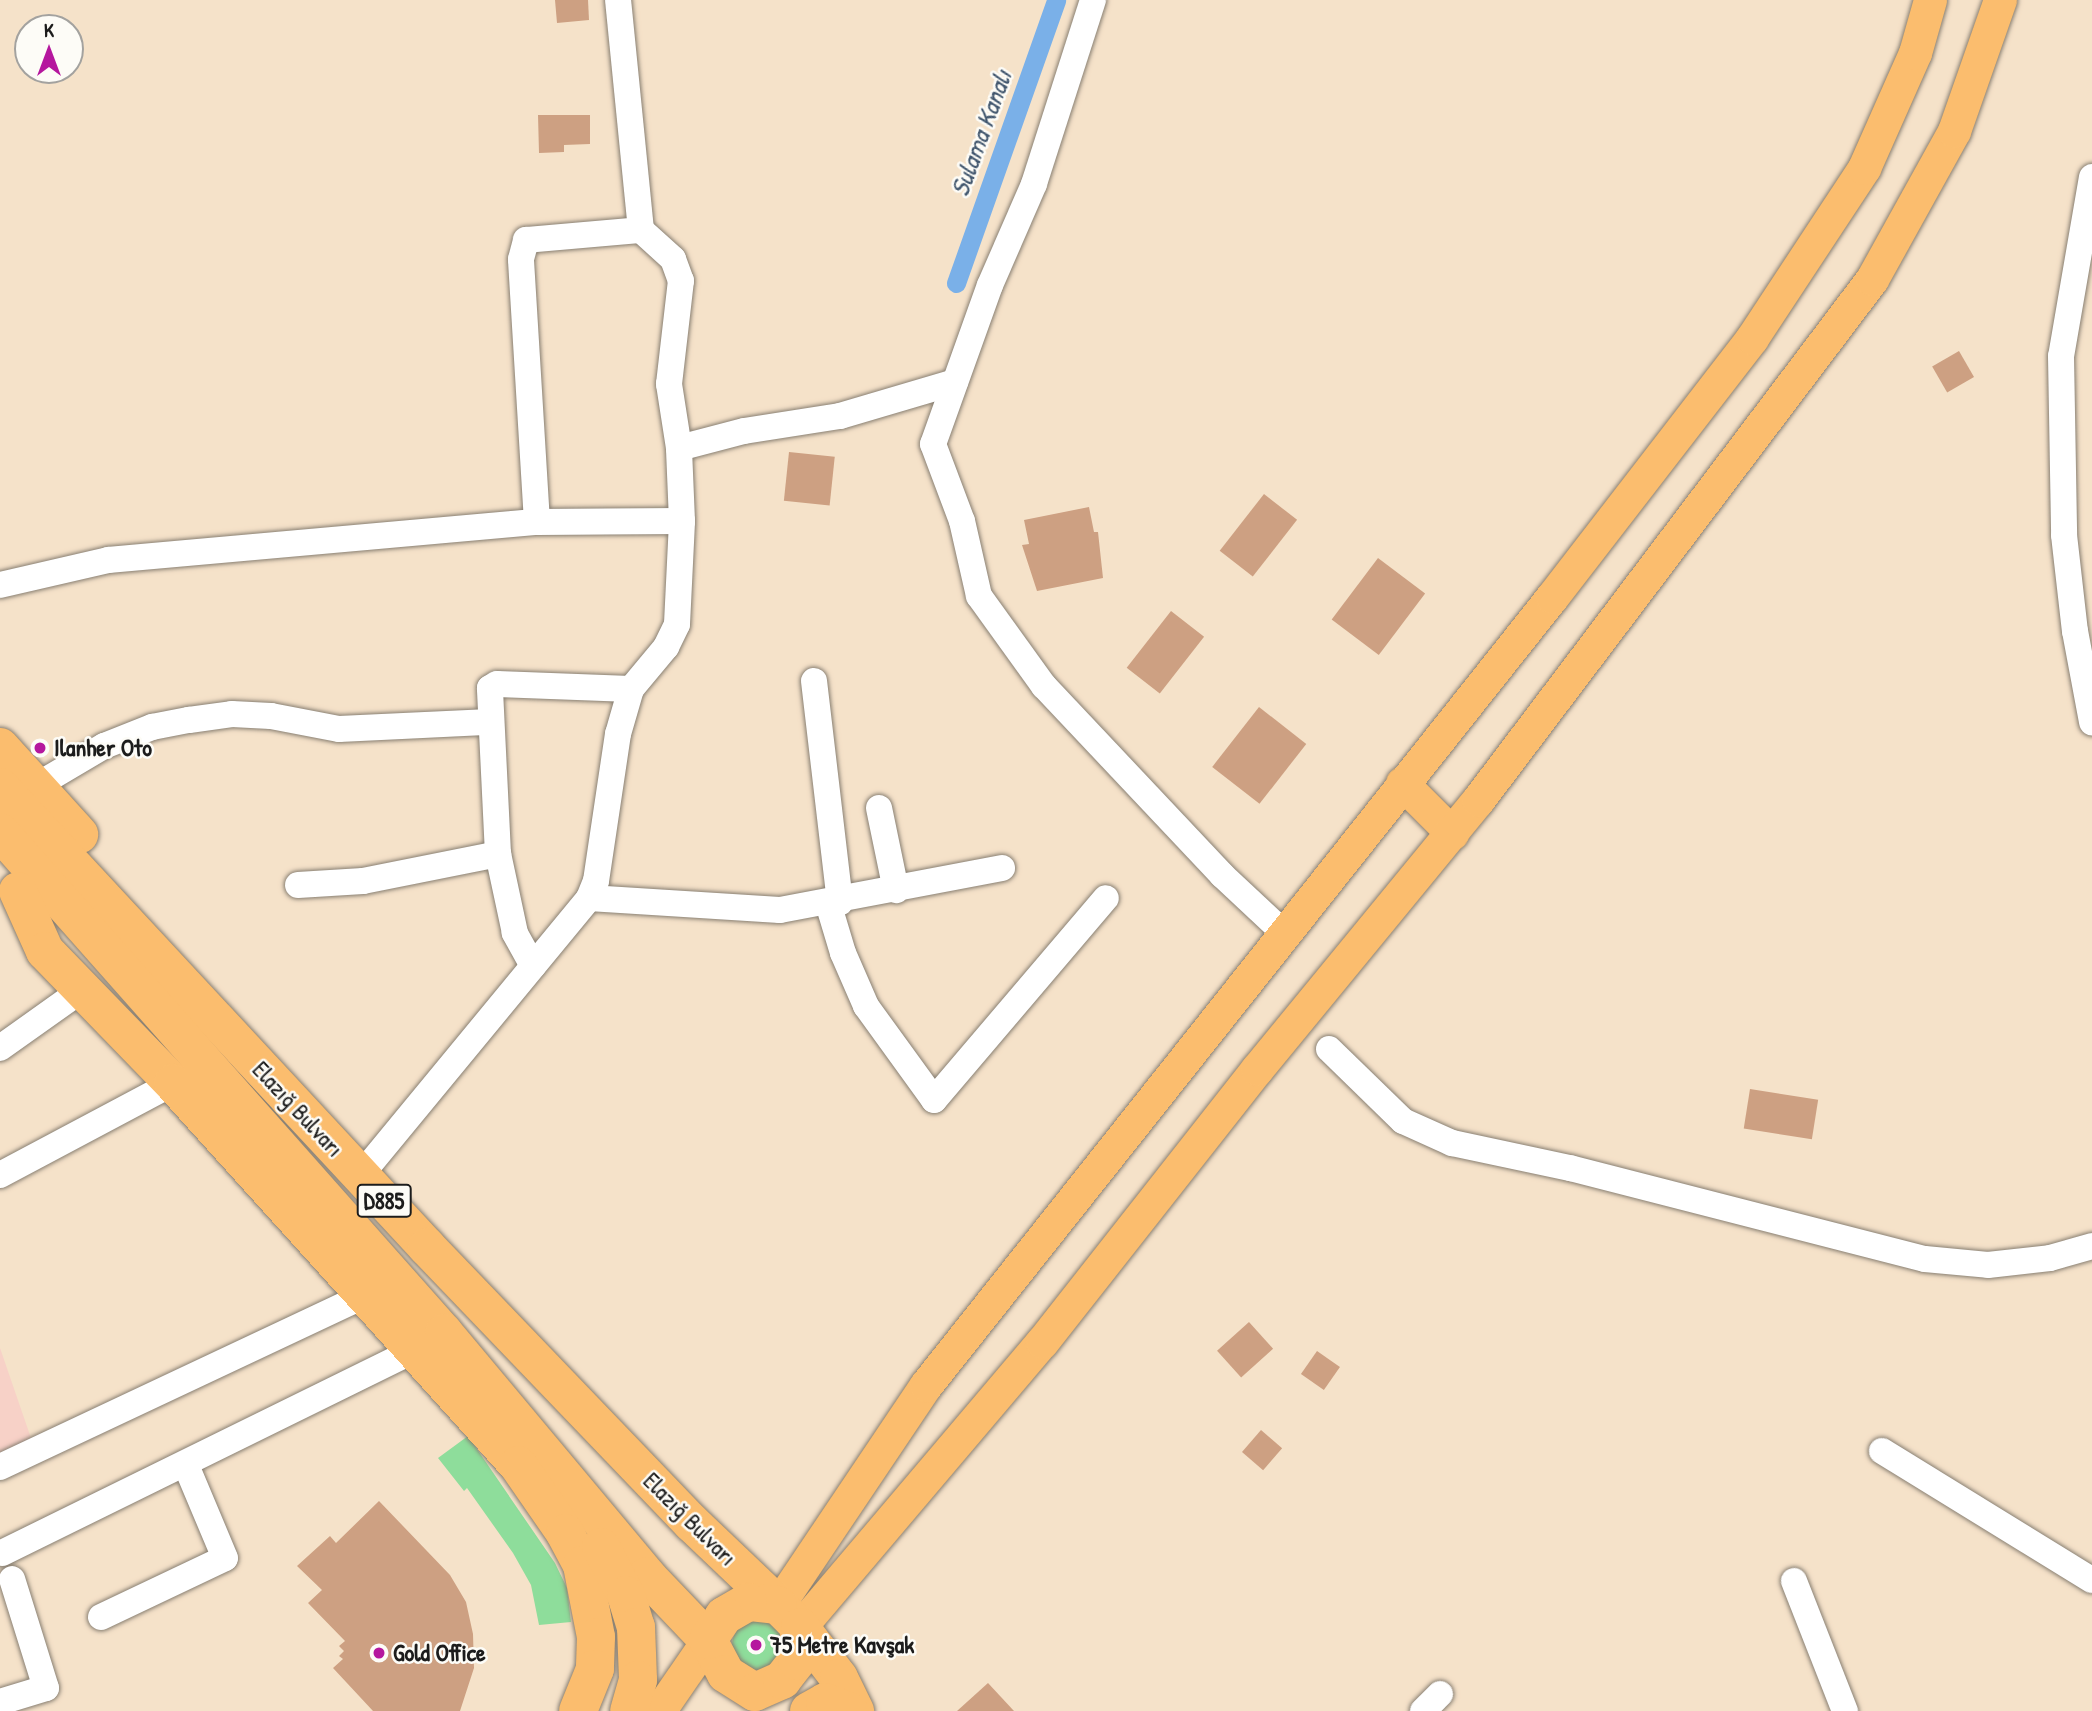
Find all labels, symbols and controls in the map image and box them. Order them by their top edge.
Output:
north arrow [14,14,84,84]
text: K [44,17,54,43]
water label: Sulama Kanalı [944,66,1018,200]
place label: Ilanher Oto [54,734,152,762]
marker: Ilanher Oto [32,740,48,756]
street label: Elazığ Bulvarı [247,1055,349,1163]
road number: D885 [356,1182,412,1220]
street label: Elazığ Bulvarı [637,1466,743,1572]
place label: 75 Metre Kavşak [770,1631,914,1659]
marker: 75 Metre Kavşak [748,1637,764,1653]
place label: Gold Office [393,1639,486,1667]
marker: Gold Office [371,1645,387,1661]

